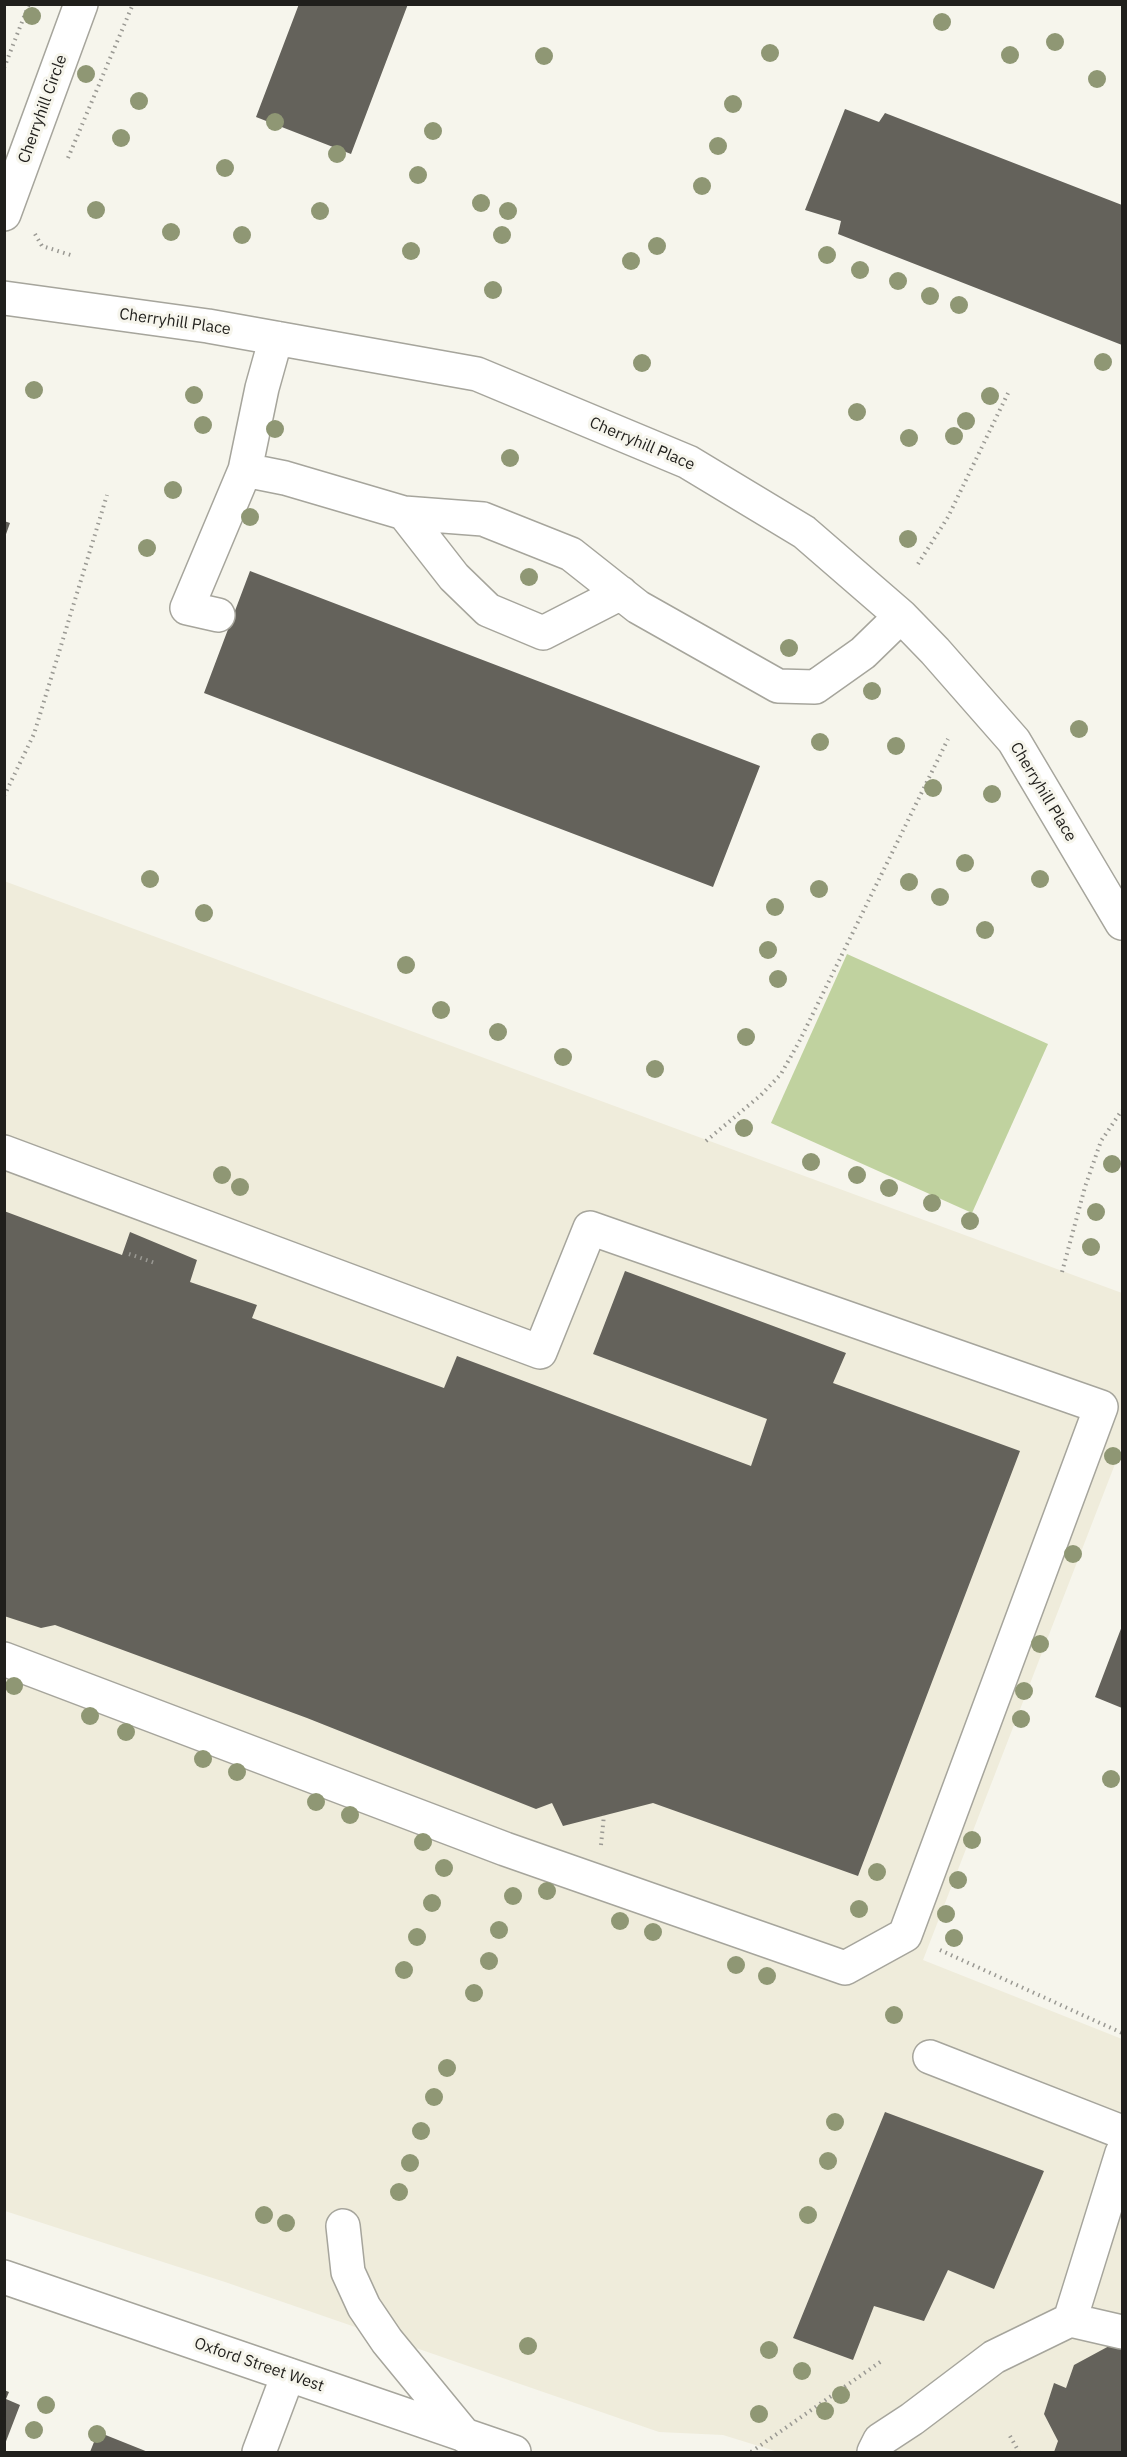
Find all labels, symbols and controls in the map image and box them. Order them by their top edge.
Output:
street label: Cherryhill Circle [14,52,72,166]
street label: Cherryhill Place [118,305,232,339]
street label: Cherryhill Place [586,413,698,475]
street label: Cherryhill Place [1006,739,1080,845]
street label: Oxford Street West [192,2334,326,2396]

